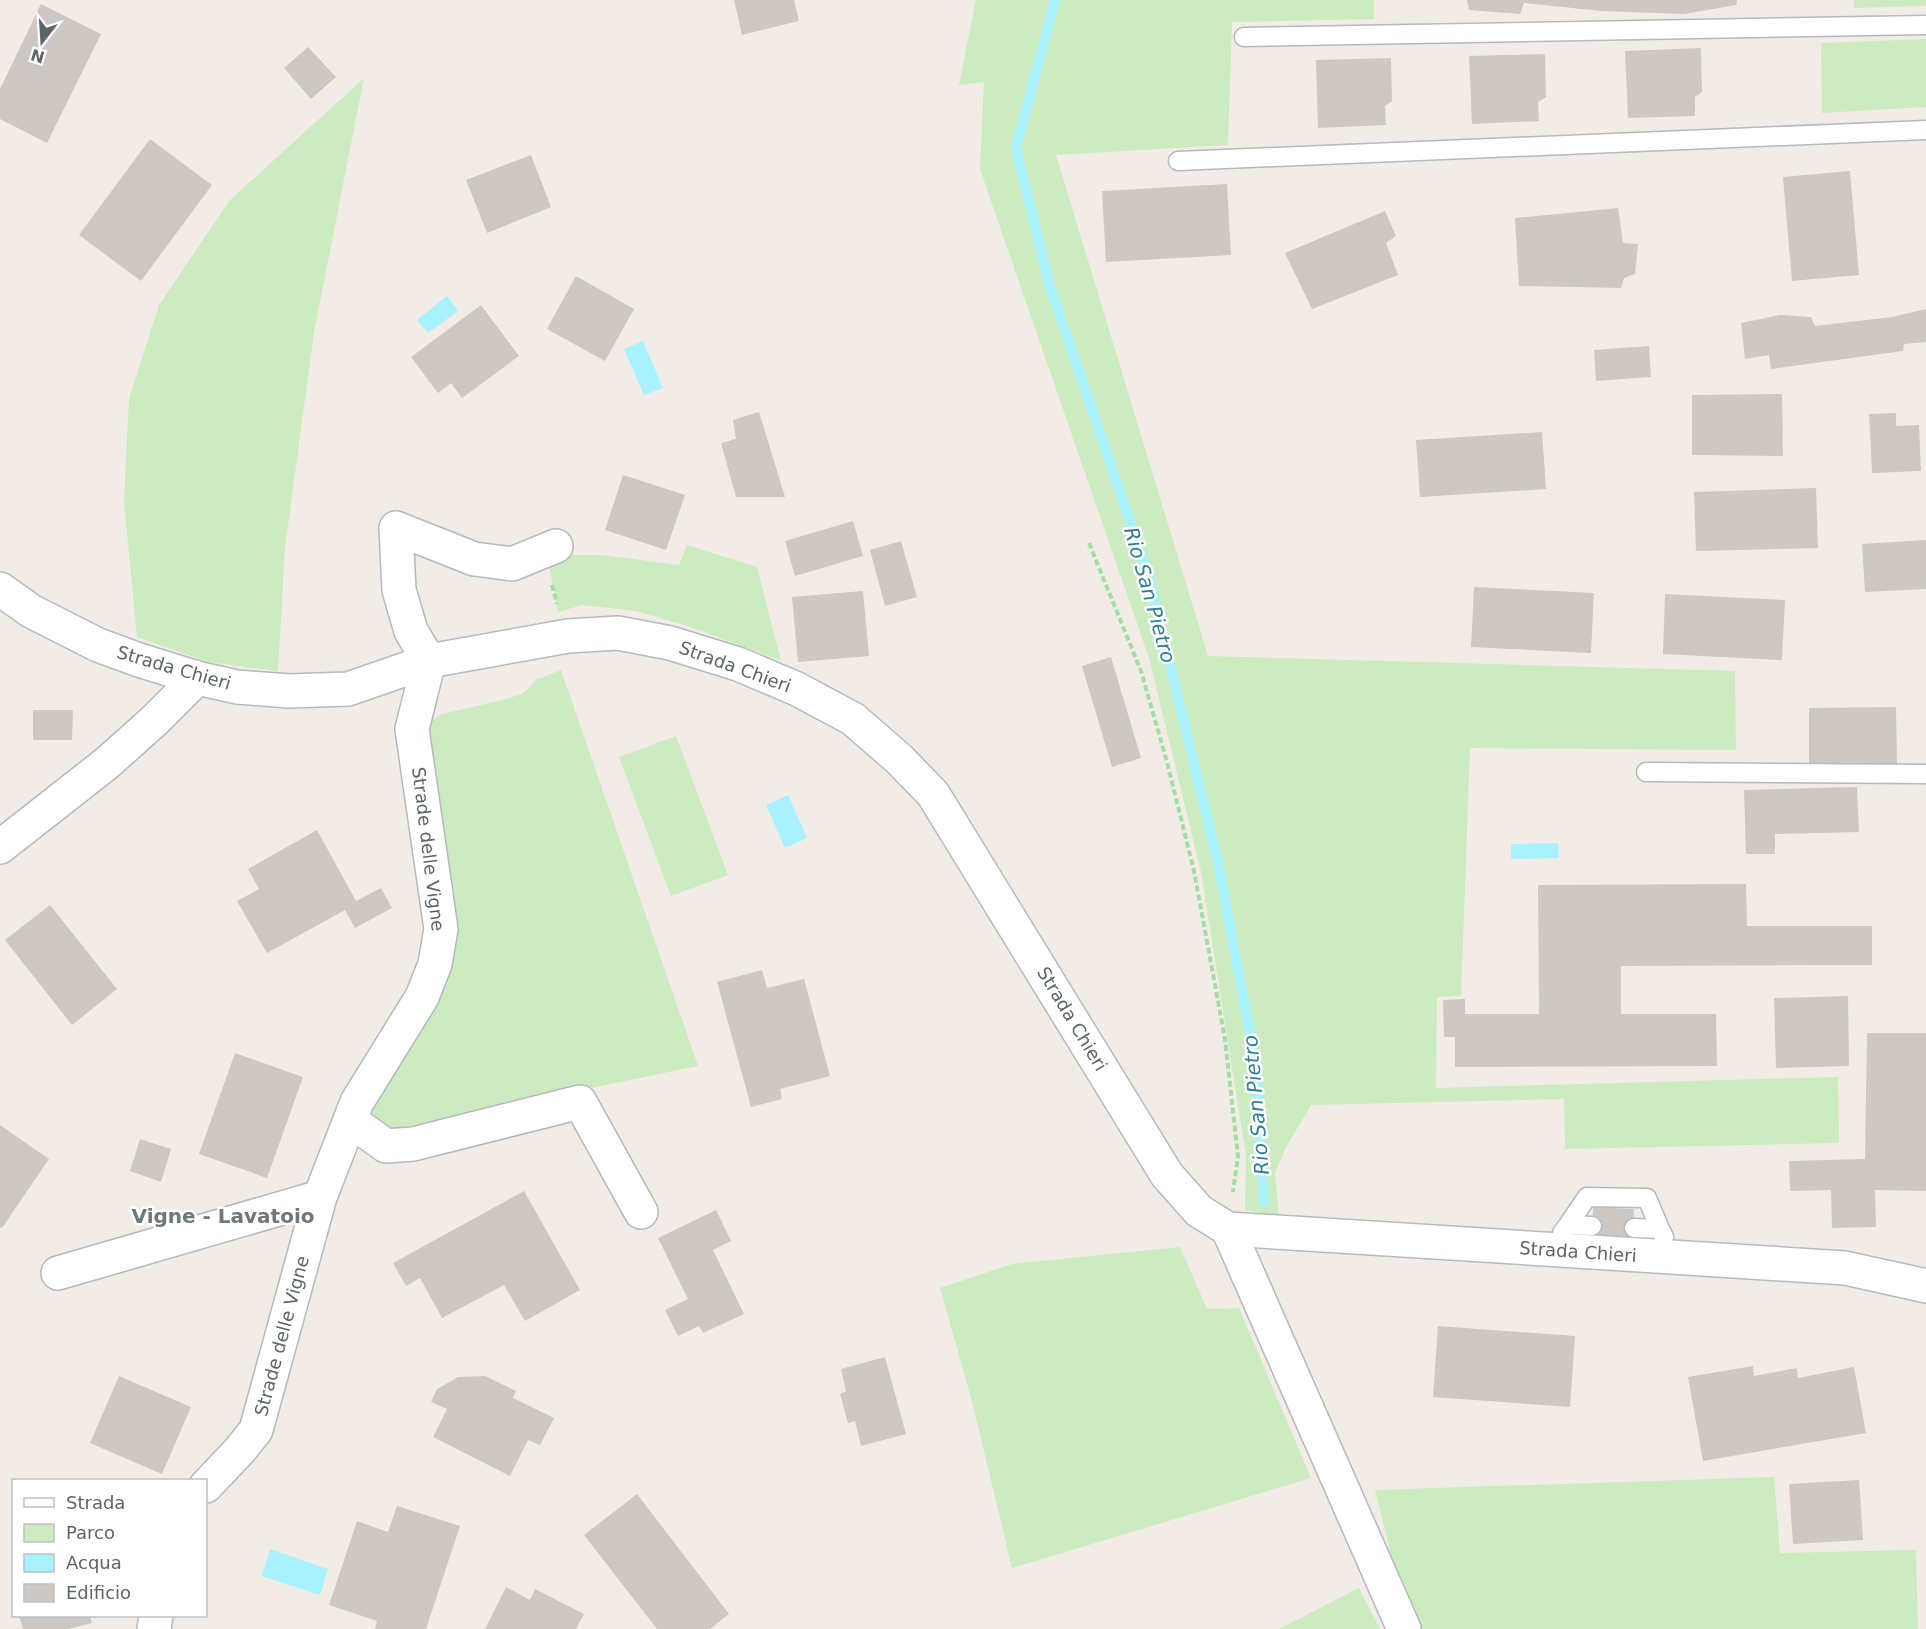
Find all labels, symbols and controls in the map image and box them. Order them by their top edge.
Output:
north arrow [12,12,72,72]
text: N [29,45,47,67]
water label: Rio San Pietro [1119,524,1181,666]
street label: Strada Chieri [676,637,794,696]
street label: Strada Chieri [115,641,234,694]
street label: Strade delle Vigne [408,766,449,932]
street label: Strada Chieri [1033,963,1112,1075]
water label: Rio San Pietro [1238,1034,1274,1176]
district label: Vigne - Lavatoio [132,1204,315,1228]
street label: Strada Chieri [1519,1237,1637,1266]
street label: Strade delle Vigne [250,1253,313,1418]
legend [12,1479,207,1617]
text: Strada [66,1492,125,1513]
text: Parco [66,1522,115,1543]
text: Acqua [66,1552,122,1573]
text: Edificio [66,1582,131,1603]

